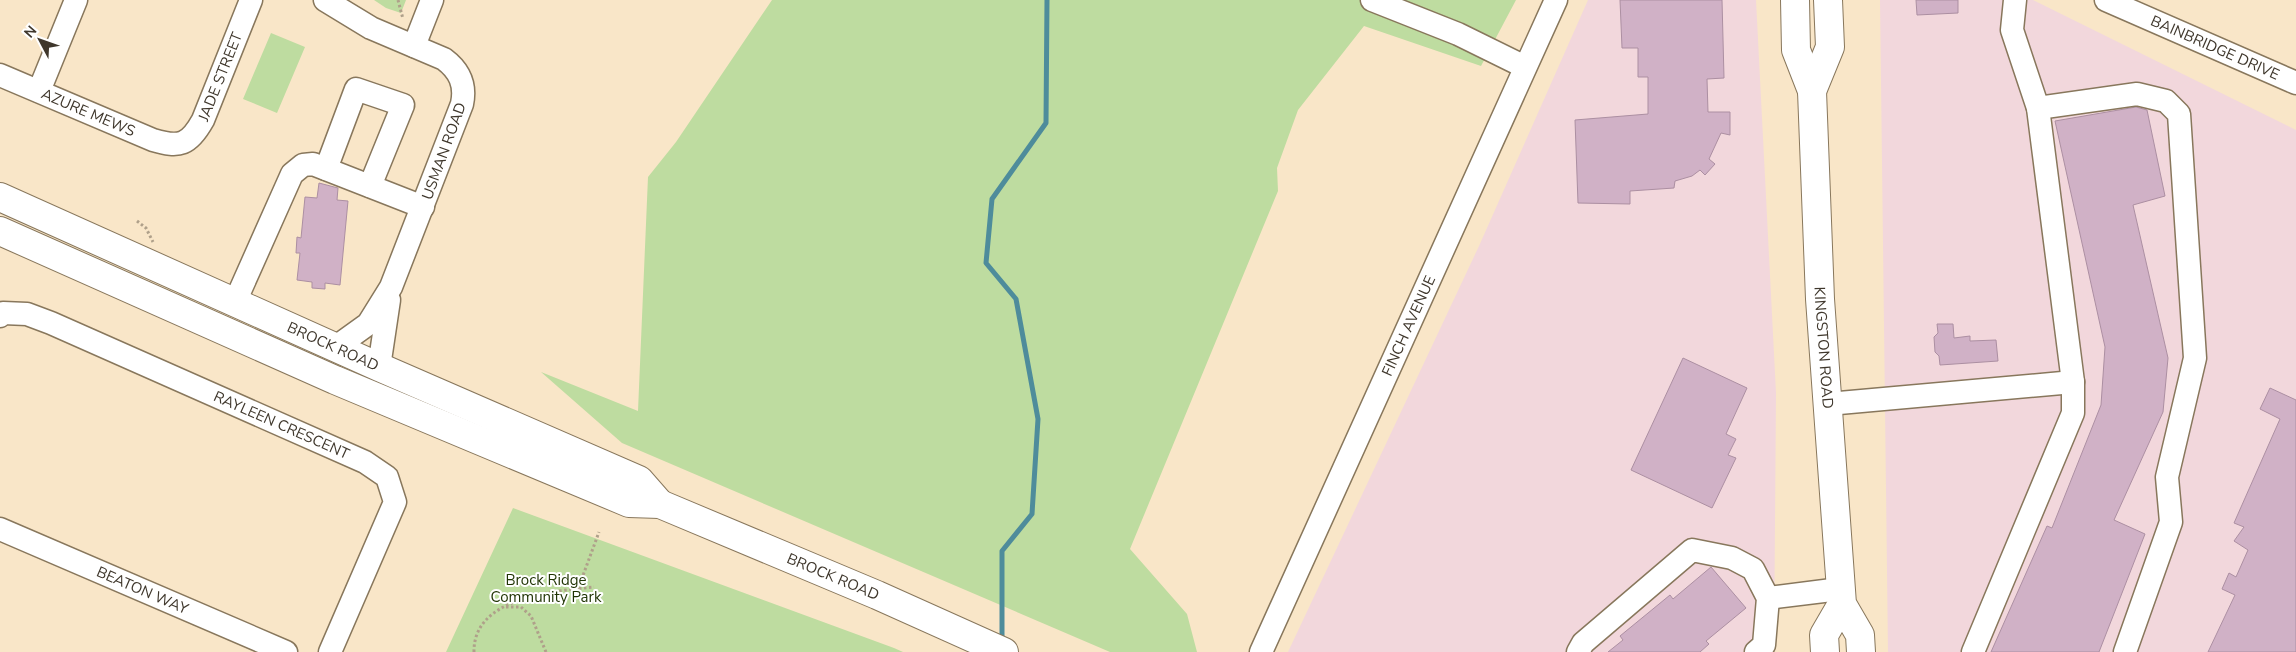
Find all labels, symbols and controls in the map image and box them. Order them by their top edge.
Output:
street label: BAINBRIDGE DRIVE [2147,11,2283,85]
north arrow [15,15,65,65]
text: N [20,22,41,42]
street label: JADE STREET [193,29,247,125]
street label: AZURE MEWS [38,84,138,141]
street label: USMAN ROAD [417,100,471,202]
street label: FINCH AVENUE [1377,272,1440,379]
street label: KINGSTON ROAD [1810,286,1838,410]
street label: BROCK ROAD [284,317,382,376]
street label: RAYLEEN CRESCENT [210,386,353,464]
street label: BROCK ROAD [784,548,882,605]
street label: BEATON WAY [93,562,192,619]
park label: Brock Ridge Community Park [491,570,602,607]

